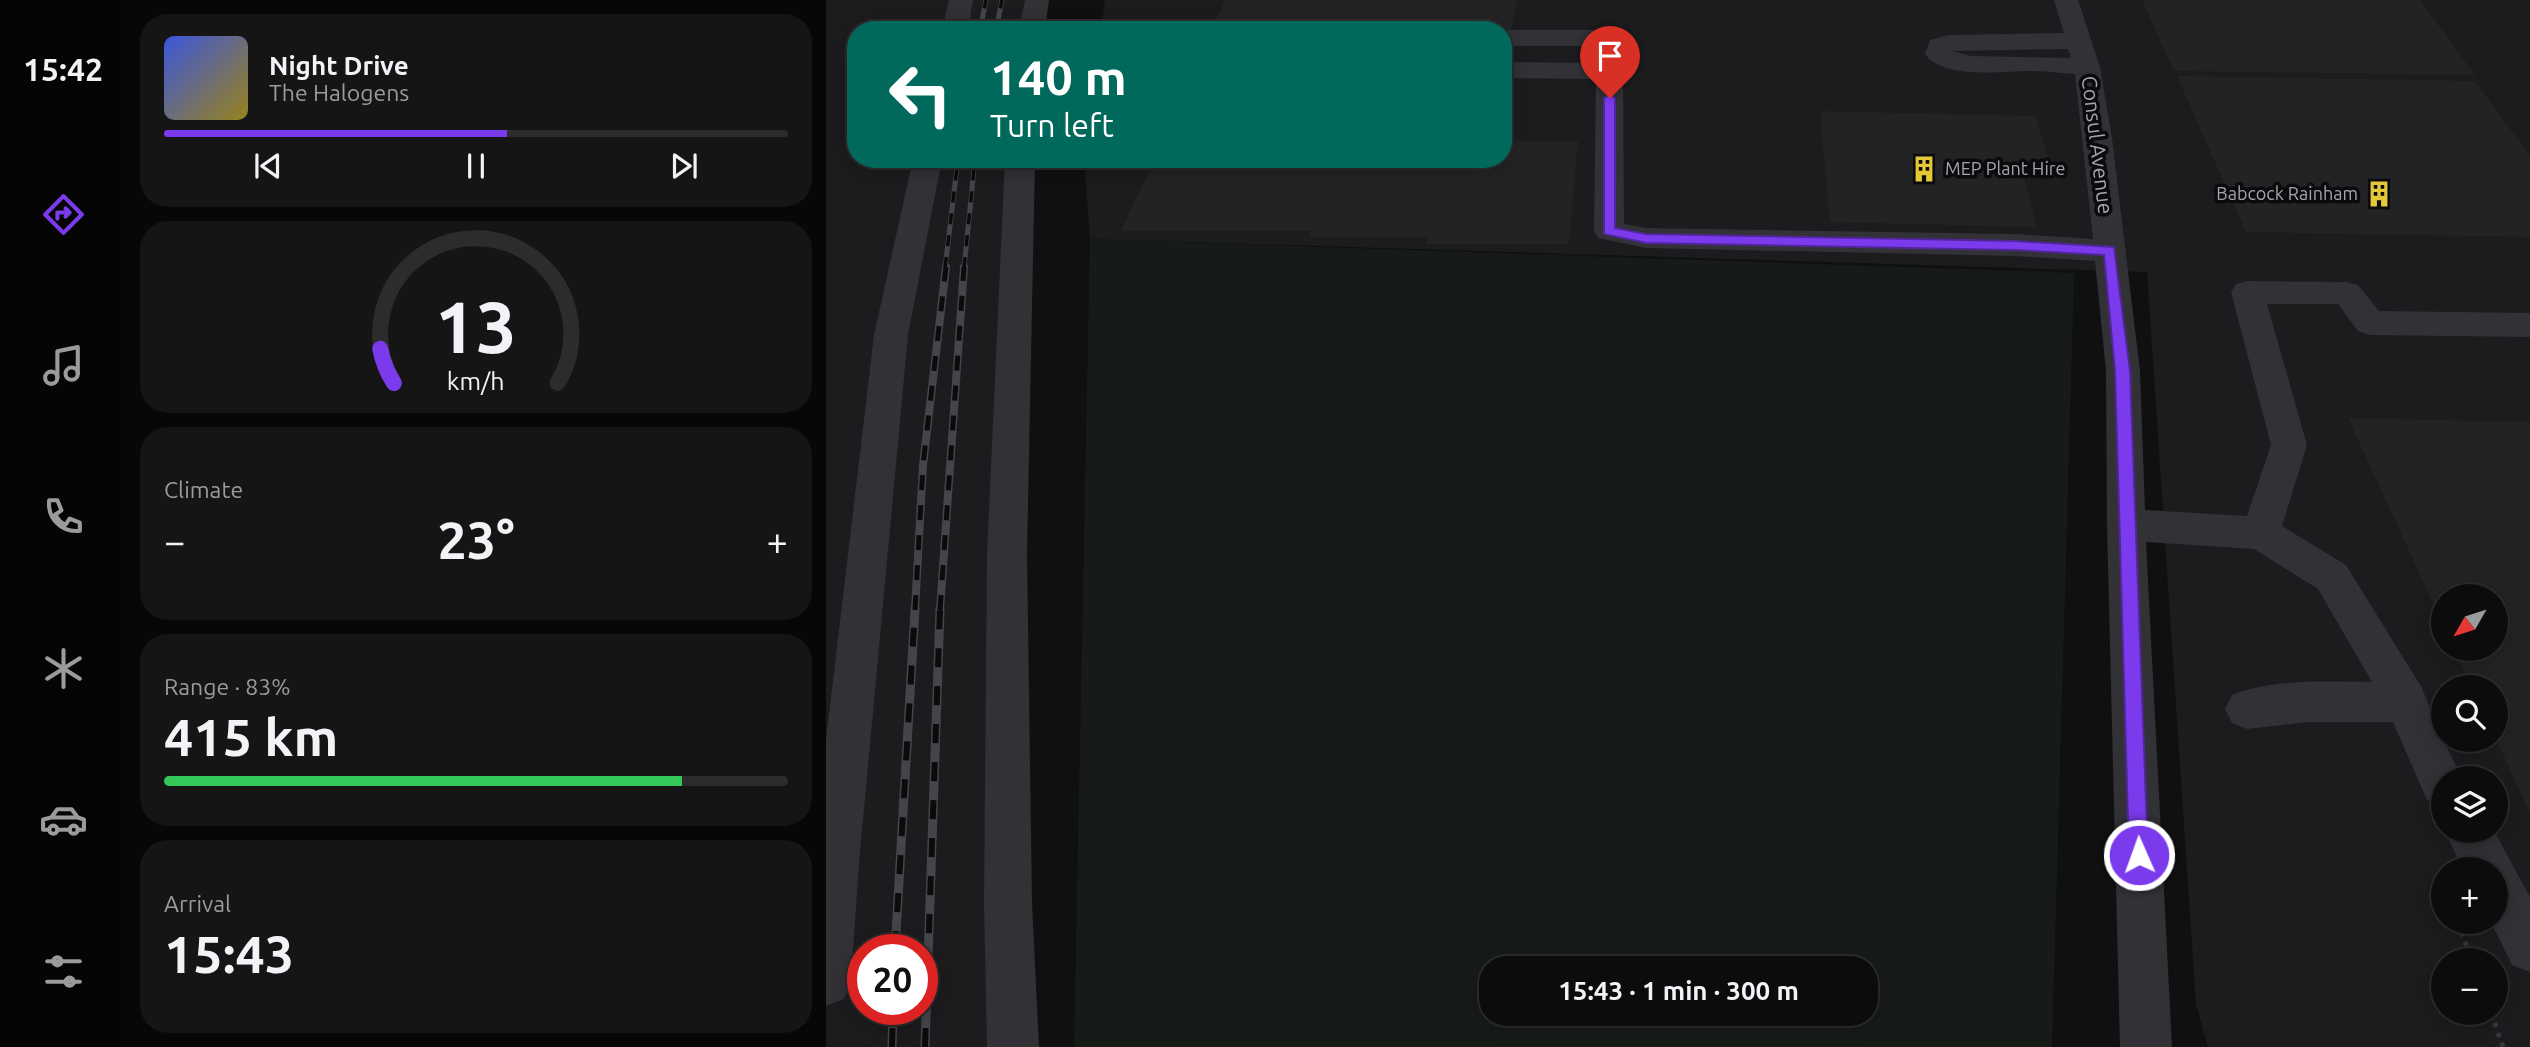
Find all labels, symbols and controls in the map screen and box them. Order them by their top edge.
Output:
pin [1580,26,1640,98]
icon: arrive [1591,37,1629,75]
icon: left [875,49,966,140]
text: 140 m [990,49,1127,104]
text: 15:42 [23,51,103,87]
text: Night Drive [269,51,409,80]
street label: Consul Avenue [2078,74,2118,215]
text: The Halogens [269,80,409,105]
text: Turn left [990,107,1114,143]
icon: previous [249,147,287,185]
icon: pause [457,147,495,185]
icon: next [665,147,703,185]
building icon: MEP Plant Hire [1909,154,1939,184]
place label: MEP Plant Hire [1945,158,2066,178]
building icon: Babcock Rainham [2364,179,2394,209]
place label: Babcock Rainham [2216,183,2358,203]
icon: directions [39,190,88,239]
text: 13 [435,285,517,367]
icon: music [39,341,88,390]
text: km/h [447,367,505,395]
text: Climate [164,477,243,502]
icon: phone [39,492,88,541]
text: 23° [437,511,515,569]
text: − [164,520,185,562]
text: + [767,520,788,562]
north arrow [2431,584,2508,662]
map controls [2431,584,2508,1025]
icon: climate [39,644,88,693]
text: Range · 83% [164,674,291,699]
button: search [2431,675,2508,752]
text: 415 km [164,708,338,766]
button: layers [2431,766,2508,843]
icon: car [39,795,88,844]
position arrow [2102,818,2176,892]
button: + [2431,857,2508,934]
text: Arrival [164,891,231,916]
text: 15:43 [164,925,294,983]
speed limit sign: 20 [847,934,938,1025]
icon: filters [39,947,88,996]
button: − [2431,948,2508,1025]
text: 15:43 · 1 min · 300 m [1558,976,1799,1005]

